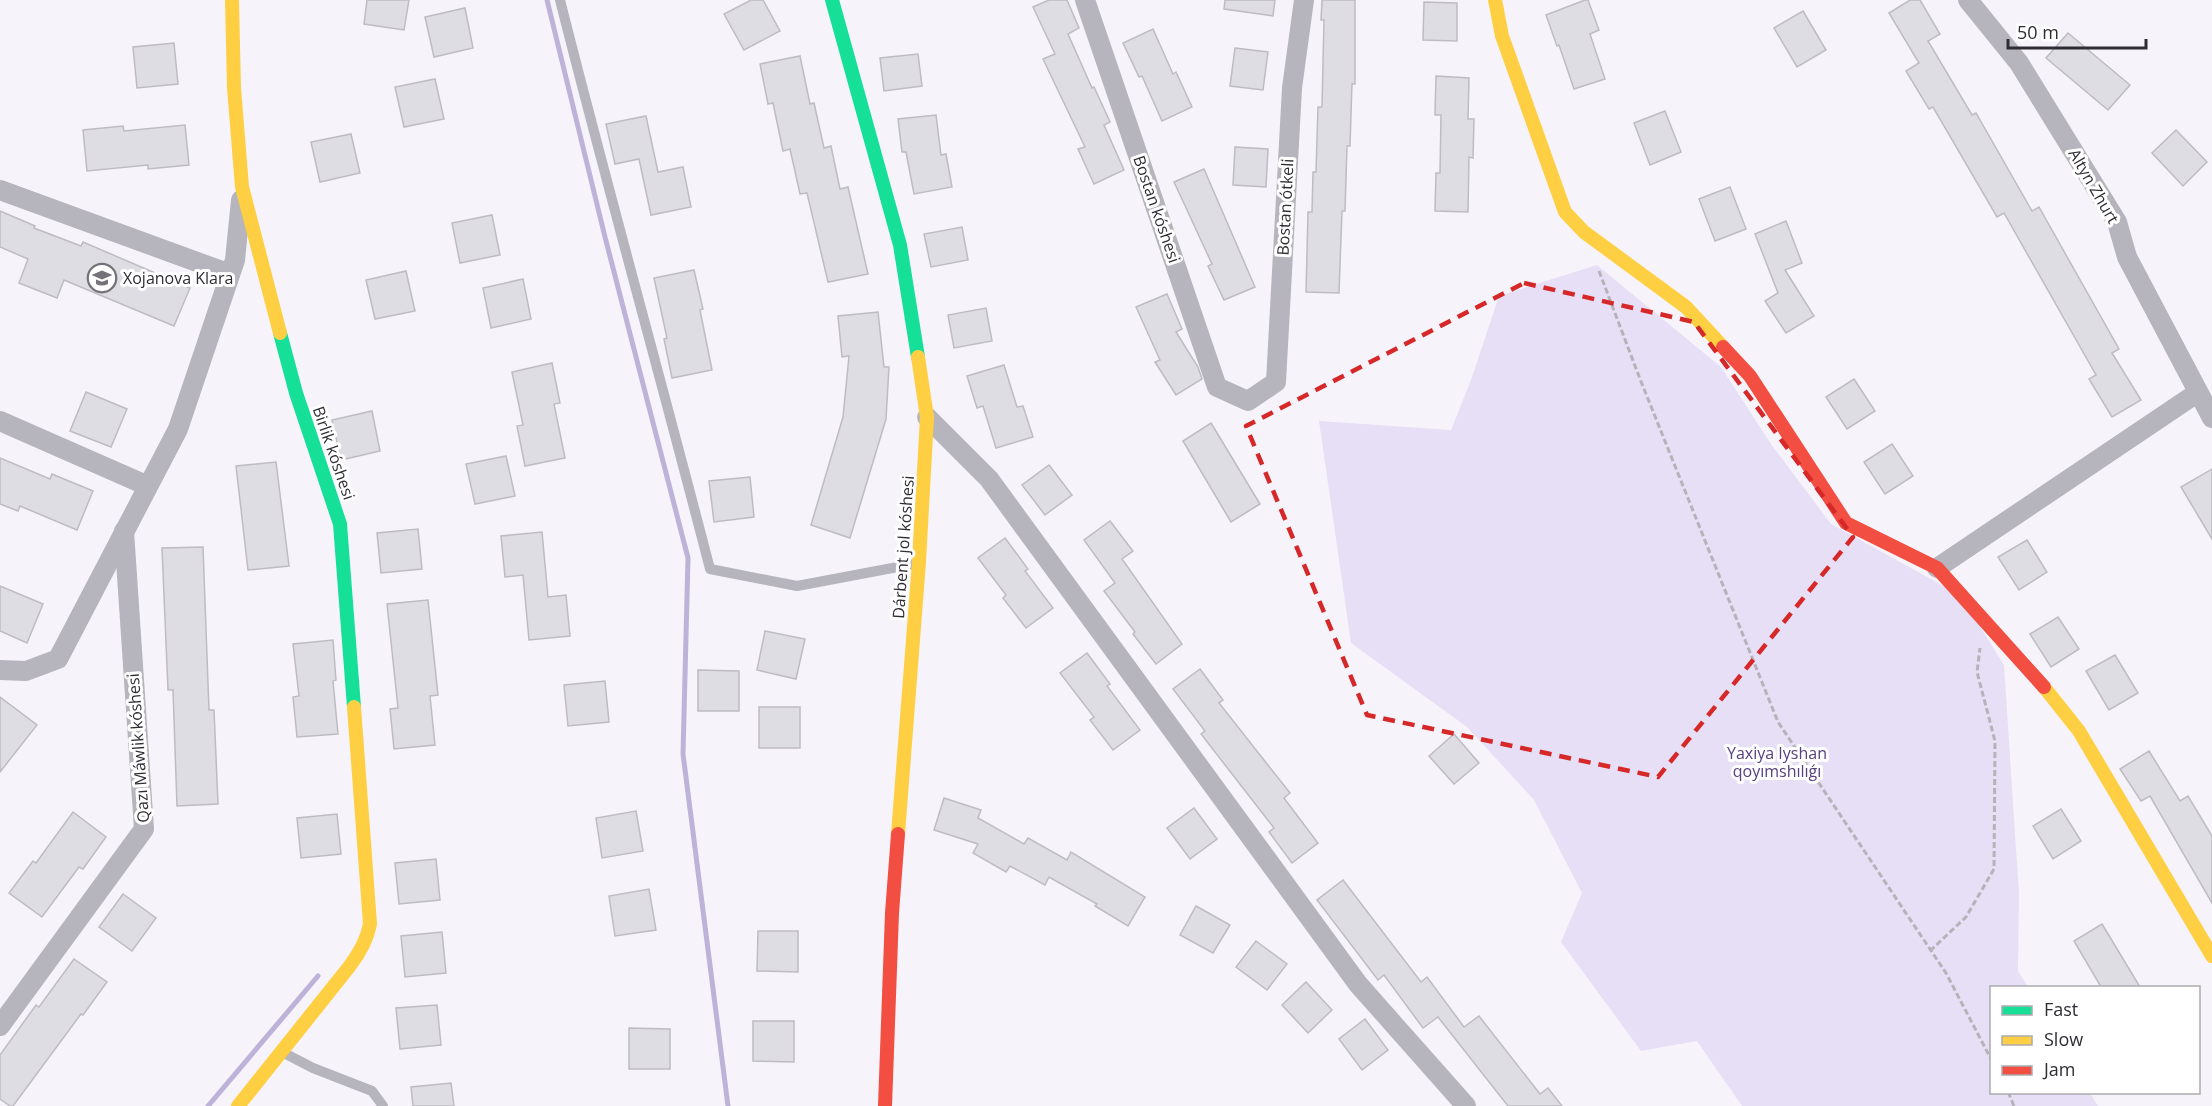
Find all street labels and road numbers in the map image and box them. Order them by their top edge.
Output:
street label: Altyn Zhurt [2064,145,2124,228]
street label: Bostan kóshesi [1128,152,1186,266]
street label: Bostan ótkeli [1271,158,1299,256]
street label: Birlik kóshesi [308,403,360,503]
street label: Dárbent jol kóshesi [887,475,919,619]
street label: Qazı Máwlik kóshesi [122,673,154,823]

